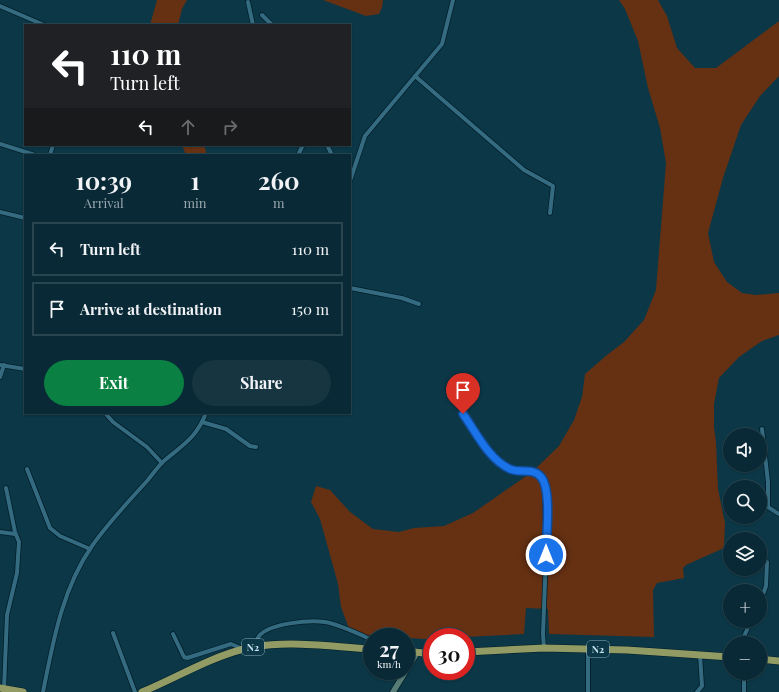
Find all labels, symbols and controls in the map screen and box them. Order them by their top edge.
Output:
text: 110 m [110,35,181,72]
icon: left [44,40,96,92]
text: Turn left [110,71,180,95]
icon: left [135,116,157,138]
icon: ahead [177,116,199,138]
icon: right [219,116,241,138]
text: 10:39 [75,164,132,196]
text: 1 [190,164,200,196]
text: 260 [258,164,300,196]
text: Arrival [84,194,124,211]
text: min [184,194,207,211]
text: m [273,194,285,211]
icon: left [46,238,68,260]
text: Turn left [80,239,141,259]
text: 110 m [292,239,329,259]
icon: arrive [46,298,68,320]
text: Arrive at destination [80,299,222,319]
text: 150 m [291,299,329,319]
button: Exit [44,360,184,406]
button: Share [192,360,331,406]
pin [446,373,480,414]
icon: arrive [452,379,474,401]
map controls [723,428,767,680]
button: sound [723,428,767,472]
button: search [723,480,767,524]
button: layers [723,532,767,576]
position arrow [525,534,567,576]
button: + [723,584,767,628]
speed limit sign: 30 [423,628,475,680]
text: 27 [379,635,399,662]
button: − [723,636,767,680]
road number: N2 [242,639,264,655]
road number: N2 [587,641,609,657]
text: km/h [377,657,401,671]

